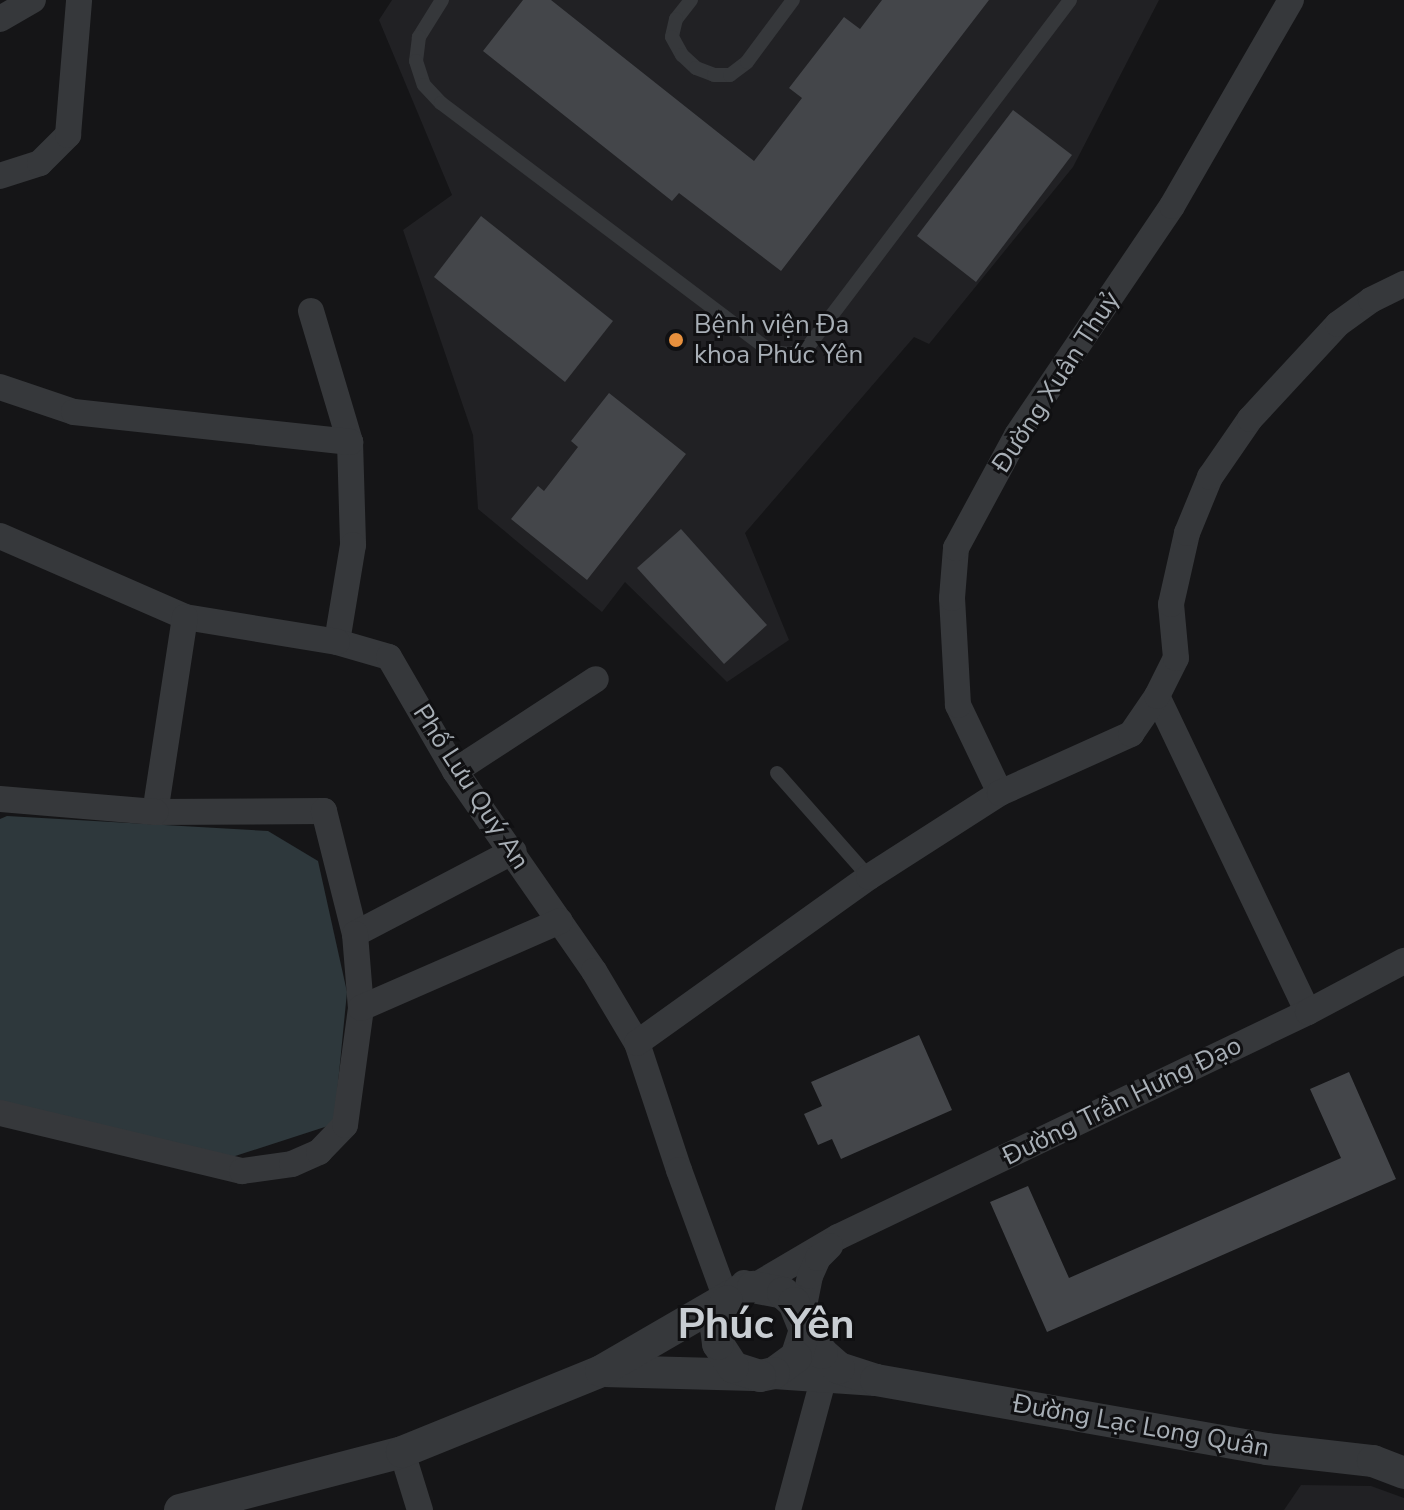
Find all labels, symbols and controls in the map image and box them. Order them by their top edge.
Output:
street label: Đường Xuân Thuỷ [986,285,1126,479]
place label: Bệnh viện Đa khoa Phúc Yên [694,309,863,370]
marker: Bệnh viện Đa khoa Phúc Yên [665,329,687,351]
street label: Phố Lưu Quý An [406,699,536,875]
street label: Đường Trần Hưng Đạo [998,1030,1246,1172]
district label: Phúc Yên [677,1300,855,1350]
street label: Đường Lạc Long Quân [1010,1388,1272,1464]

